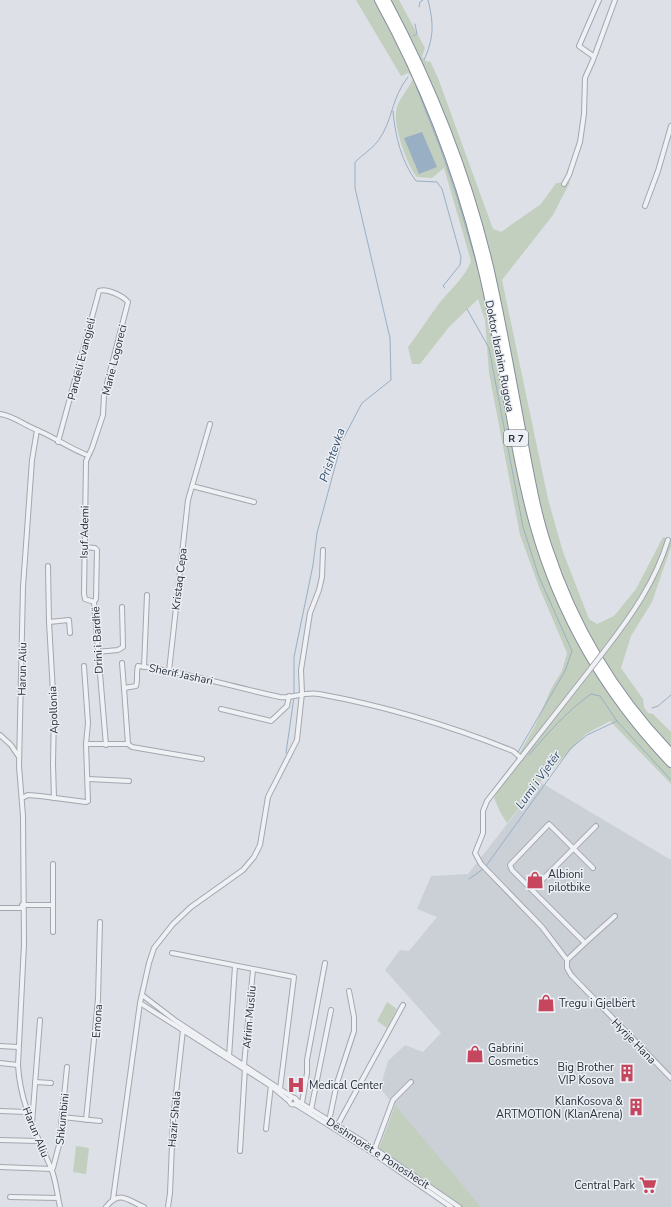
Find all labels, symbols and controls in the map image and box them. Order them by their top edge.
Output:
street label: Doktor Ibrahim Rugova [481,299,518,413]
street label: Pandeli Evangjeli [64,316,99,402]
street label: Marie Logoreci [98,323,131,397]
water label: Prishtevka [315,426,349,484]
road number: R 7 [504,430,528,446]
street label: Isuf Ademi [77,505,92,559]
street label: Kristaq Cepa [168,547,191,611]
street label: Drini i Bardhë [88,606,107,674]
street label: Harun Aliu [15,642,30,696]
street label: Sherif Jashari [147,660,214,689]
street label: Apollonia [45,686,62,734]
water label: Lumi i Vjetër [512,747,565,812]
place label: Albioni pilotbike [548,867,590,895]
shop icon: Albioni pilotbike [525,870,545,890]
street label: Afrim Musliu [239,985,260,1049]
shop icon: Tregu i Gjelbërt [536,993,556,1013]
place label: Tregu i Gjelbërt [559,996,636,1011]
street label: Emona [89,1003,106,1039]
street label: Hyrije Hana [608,1015,659,1068]
place label: Gabrini Cosmetics [488,1041,538,1069]
shop icon: Gabrini Cosmetics [465,1044,485,1064]
place label: Big Brother VIP Kosova [557,1060,614,1088]
building icon: Big Brother VIP Kosova [617,1063,637,1083]
hospital icon: Medical Center [286,1075,306,1095]
place label: Medical Center [309,1078,383,1093]
street label: Hazir Shala [165,1090,184,1148]
street label: Shkumbini [52,1092,73,1146]
place label: KlanKosova & ARTMOTION (KlanArena) [496,1094,623,1122]
building icon: KlanKosova & ARTMOTION (KlanArena) [626,1097,646,1117]
street label: Harun Aliu [19,1105,52,1160]
street label: Dëshmorët e Ponoshecit [323,1114,432,1193]
supermarket icon: Central Park [638,1175,658,1195]
place label: Central Park [574,1178,635,1193]

